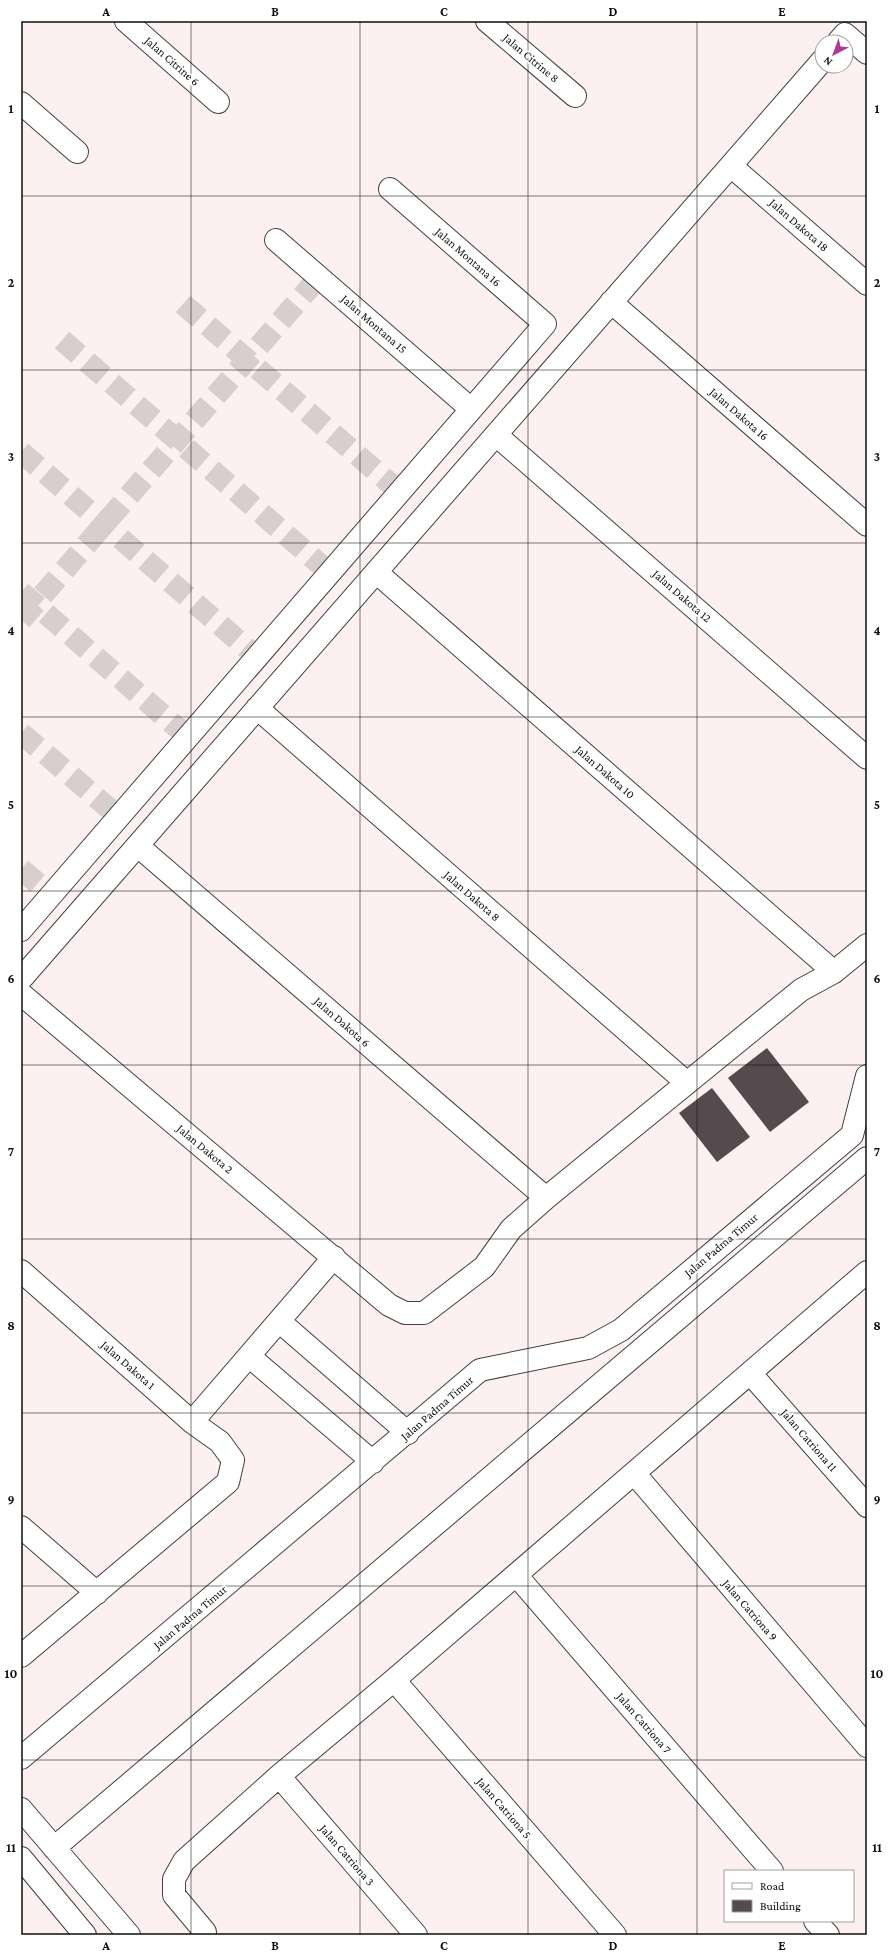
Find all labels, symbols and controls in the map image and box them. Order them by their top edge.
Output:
text: A [101,4,110,19]
text: B [271,4,279,19]
text: C [440,4,448,19]
text: D [609,4,618,19]
text: E [778,4,786,19]
street label: Jalan Citrine 8 [499,30,562,85]
street label: Jalan Citrine 6 [141,33,202,89]
north arrow [814,34,854,74]
text: N [820,54,834,69]
text: 1 [9,101,14,116]
text: 1 [875,101,880,116]
street label: Jalan Dakota 18 [766,195,831,255]
street label: Jalan Montana 16 [431,224,504,289]
text: 2 [8,275,15,290]
text: 2 [874,275,881,290]
street label: Jalan Montana 15 [338,291,410,356]
street label: Jalan Dakota 16 [706,384,771,443]
text: 3 [8,449,14,464]
text: 3 [874,449,880,464]
street label: Jalan Dakota 12 [649,566,714,625]
text: 4 [7,623,15,638]
text: 4 [873,623,881,638]
street label: Jalan Dakota 10 [572,742,638,802]
text: 5 [8,797,14,812]
text: 5 [874,797,880,812]
street label: Jalan Dakota 8 [440,867,503,924]
text: 6 [7,971,15,986]
text: 6 [873,971,881,986]
street label: Jalan Dakota 6 [310,993,373,1050]
street label: Jalan Dakota 2 [173,1121,236,1177]
text: 7 [8,1144,14,1159]
text: 7 [874,1144,880,1159]
street label: Jalan Padma Timur [681,1210,761,1280]
text: 8 [7,1318,15,1333]
text: 8 [873,1318,881,1333]
street label: Jalan Dakota 1 [97,1337,158,1392]
street label: Jalan Padma Timur [397,1372,477,1444]
street label: Jalan Catriona 11 [777,1405,840,1474]
text: 9 [7,1492,15,1507]
text: 9 [873,1492,881,1507]
street label: Jalan Catriona 9 [719,1576,780,1644]
street label: Jalan Padma Timur [150,1582,230,1652]
text: 10 [5,1666,17,1681]
text: 10 [871,1666,883,1681]
street label: Jalan Catriona 7 [613,1689,675,1757]
street label: Jalan Catriona 5 [473,1774,534,1841]
street label: Jalan Catriona 3 [316,1821,378,1889]
text: 11 [6,1840,16,1855]
text: 11 [872,1840,882,1855]
legend [724,1870,854,1922]
text: Road [760,1879,785,1893]
text: Building [760,1899,801,1913]
text: A [101,1938,110,1953]
text: B [271,1938,279,1953]
text: C [440,1938,448,1953]
text: D [609,1938,618,1953]
text: E [778,1938,786,1953]

